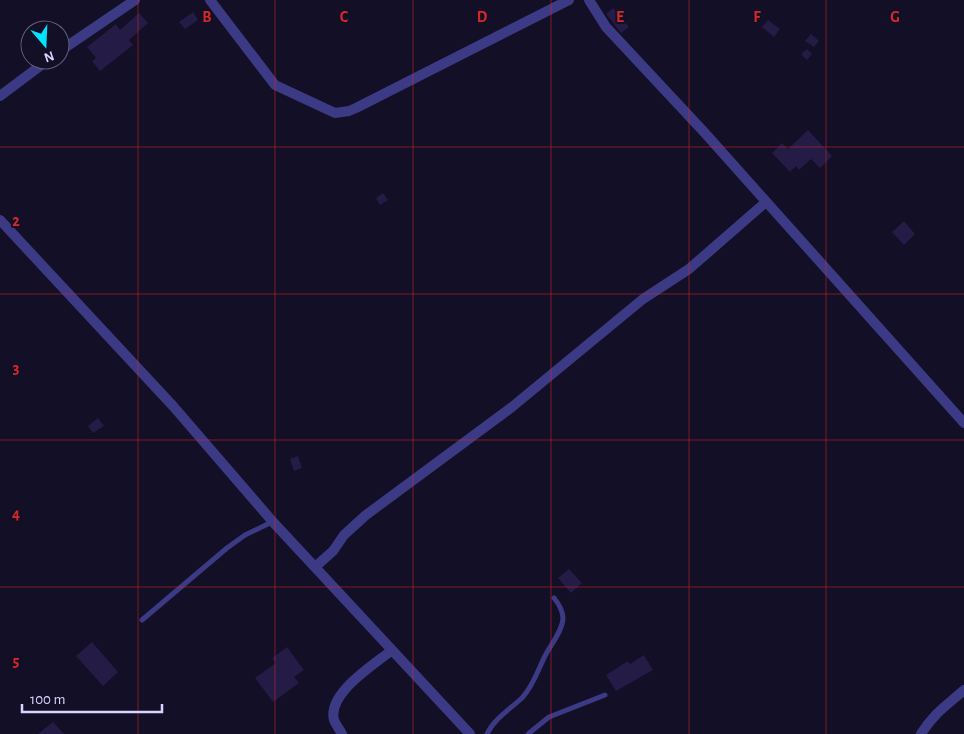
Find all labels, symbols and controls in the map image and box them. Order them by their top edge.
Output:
text: B [202,9,212,25]
text: C [340,9,349,25]
text: D [477,9,488,25]
text: E [616,9,624,25]
text: F [753,9,761,25]
text: G [890,9,900,25]
north arrow [20,20,70,70]
text: N [42,48,56,65]
text: 2 [12,213,20,229]
text: 3 [13,360,20,376]
text: 4 [12,506,20,522]
text: 5 [13,653,20,669]
scale bar [22,682,162,714]
text: 100 m [30,692,65,707]

